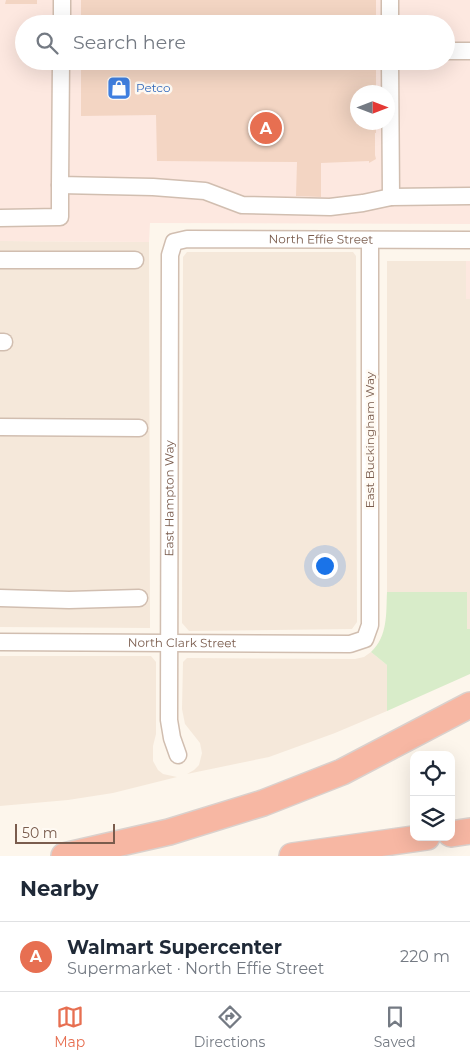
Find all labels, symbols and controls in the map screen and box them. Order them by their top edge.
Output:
search box [15,15,455,70]
icon: search [33,29,61,57]
text: Search here [73,31,186,54]
shop icon: Petco [106,75,132,101]
place label: Petco [136,80,171,95]
north arrow [350,85,395,130]
pin: A [250,109,282,147]
street label: North Effie Street [268,231,373,247]
street label: East Buckingham Way [362,371,377,508]
street label: East Hampton Way [161,440,177,556]
your location [312,553,338,579]
street label: North Clark Street [128,635,237,650]
map controls [410,751,455,841]
button: locate [410,751,455,796]
button: layers [410,796,455,841]
scale bar [15,821,115,844]
text: 50 m [22,824,58,842]
text: Nearby [20,876,99,901]
text: Walmart Supercenter [67,936,282,959]
text: A [30,947,42,966]
text: 220 m [400,947,450,966]
text: Supermarket · North Effie Street [67,959,324,978]
tab: Map [54,1003,85,1051]
tab: Directions [194,1003,265,1051]
tab: Saved [374,1003,416,1051]

